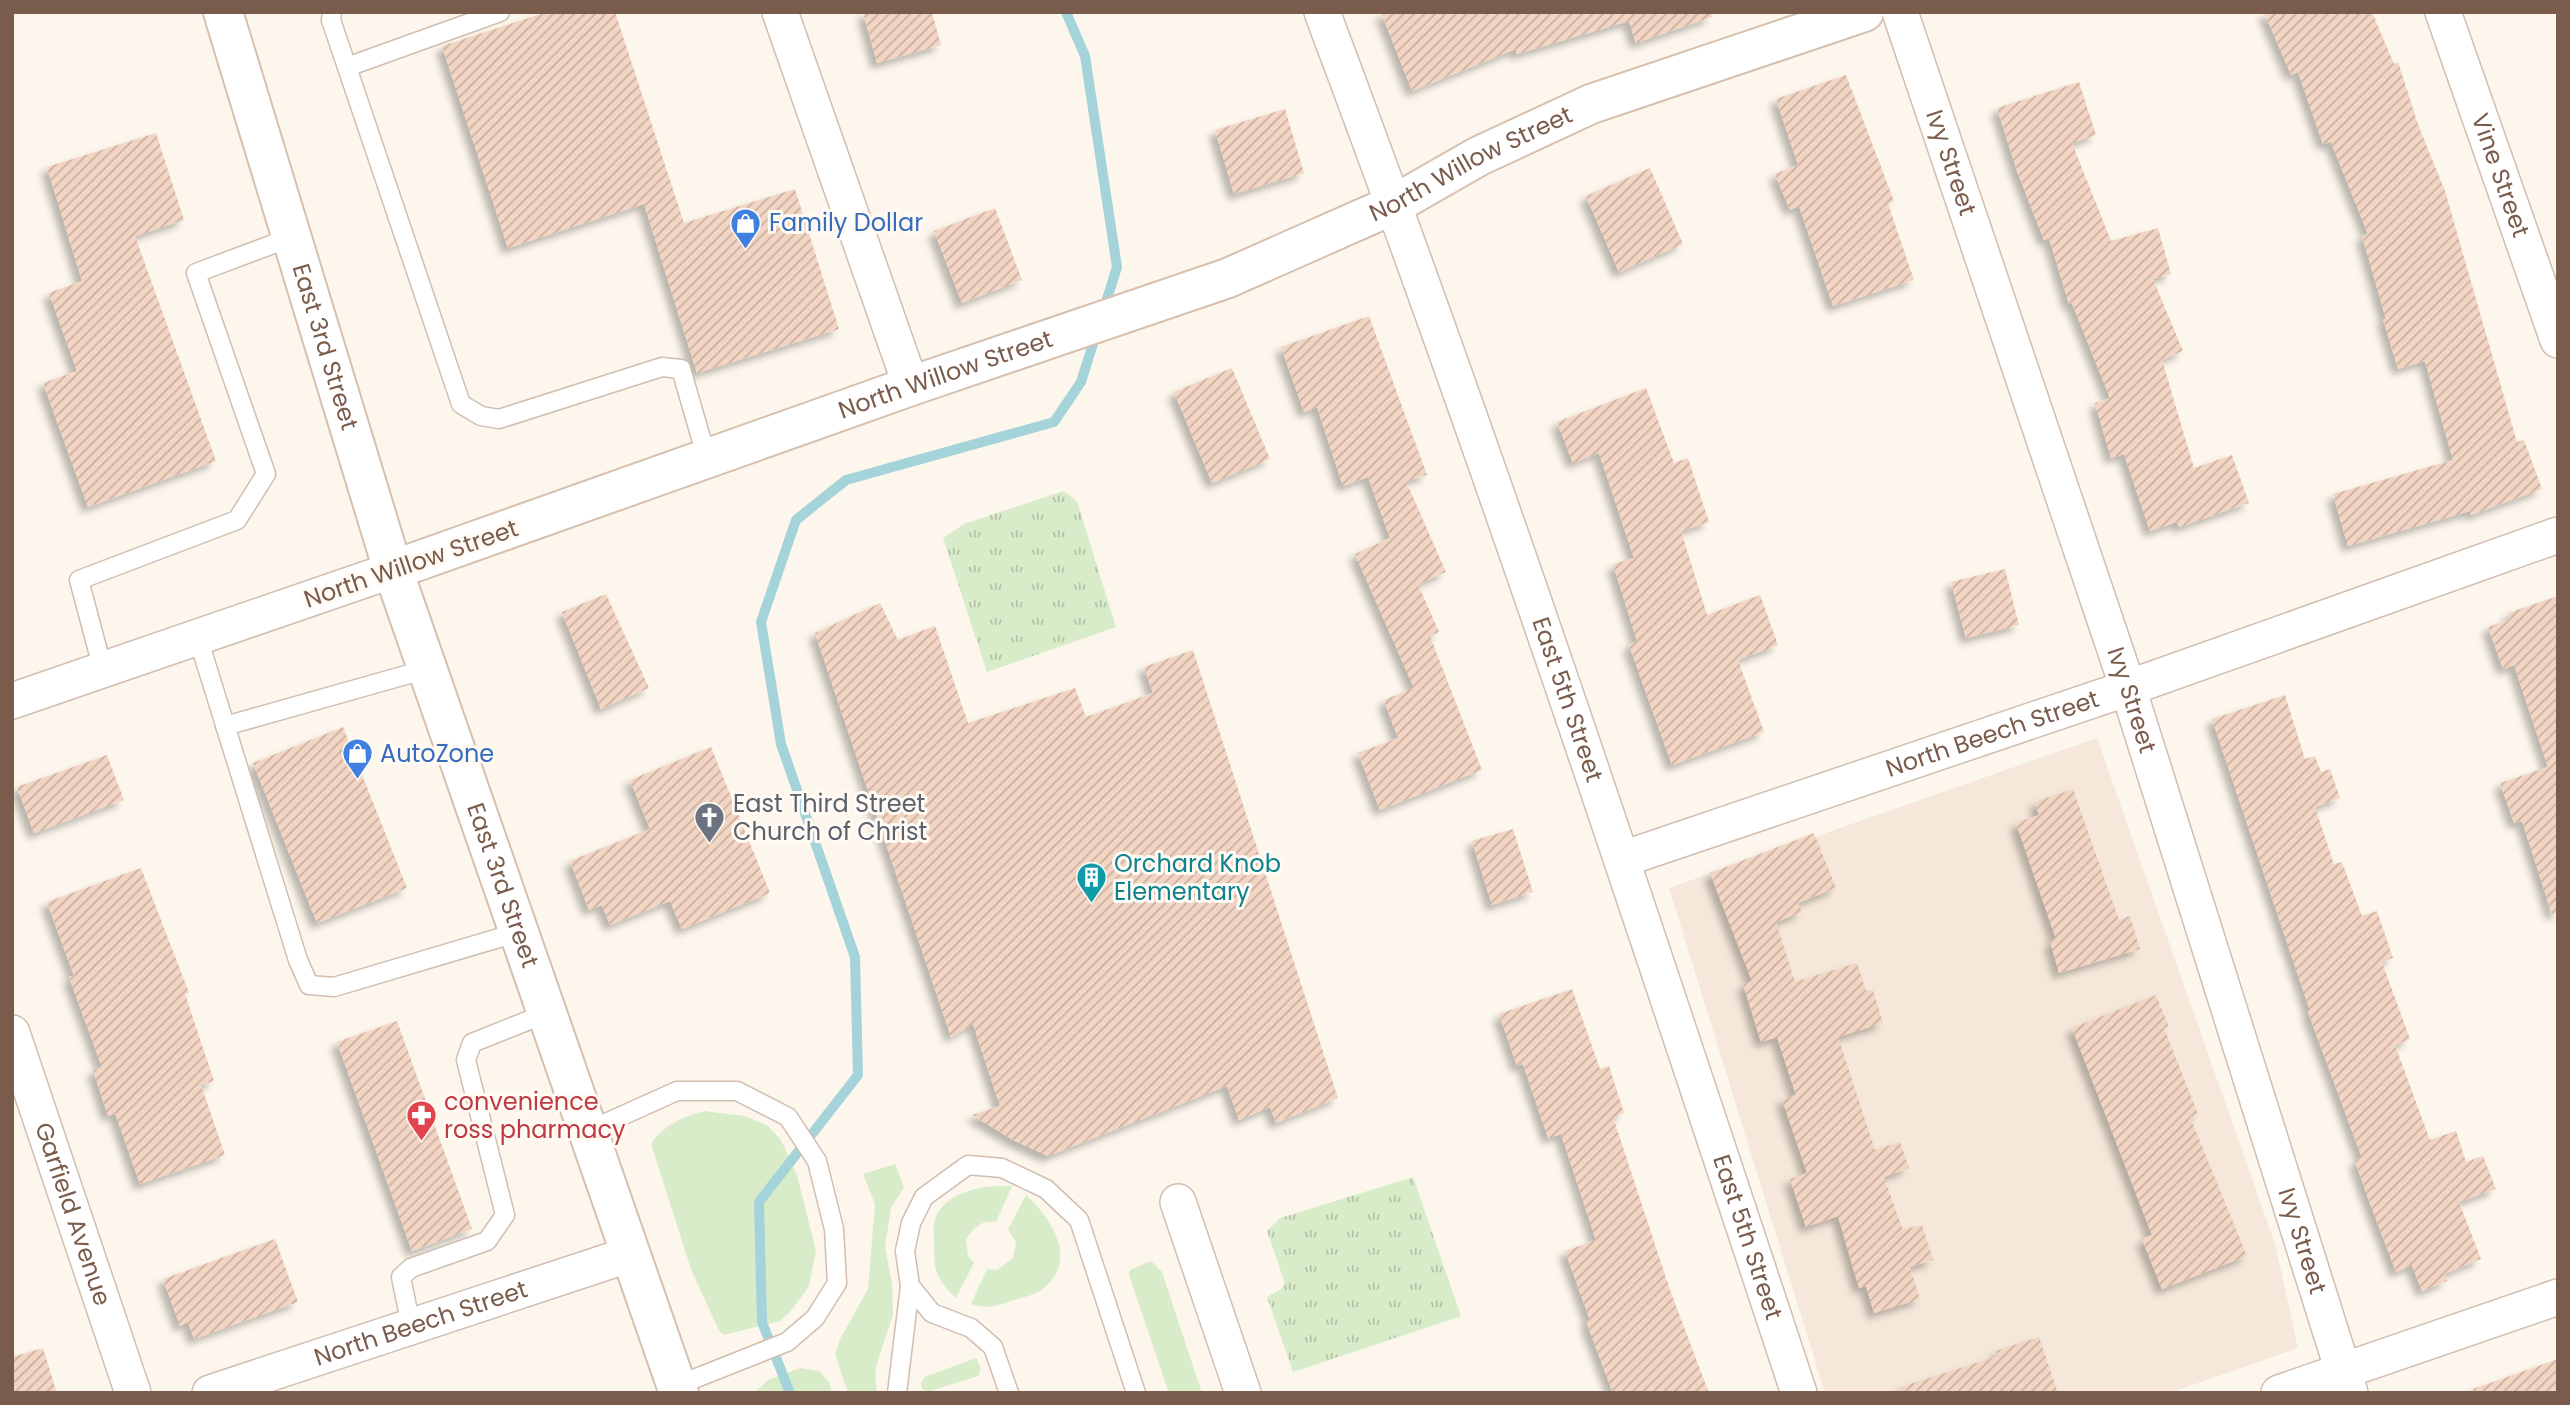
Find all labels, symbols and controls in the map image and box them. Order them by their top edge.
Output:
street label: North Willow Street [1364,98,1578,229]
street label: Ivy Street [1918,105,1984,220]
street label: Vine Street [2464,109,2538,241]
shop icon: Family Dollar [729,206,763,250]
place label: Family Dollar [769,206,923,239]
street label: East 3rd Street [285,259,366,434]
street label: North Willow Street [834,322,1057,427]
street label: North Willow Street [299,511,522,616]
street label: East 5th Street [1524,613,1611,786]
street label: Ivy Street [2099,643,2164,757]
street label: North Beech Street [1881,682,2103,785]
shop icon: AutoZone [340,737,374,781]
place label: AutoZone [380,737,494,770]
place label: East Third Street Church of Christ [733,787,927,848]
street label: East 3rd Street [459,798,547,972]
church icon: East Third Street Church of Christ [693,801,727,845]
place label: Orchard Knob Elementary [1114,847,1281,908]
building icon: Orchard Knob Elementary [1074,861,1108,905]
place label: convenience ross pharmacy [444,1085,626,1146]
pharmacy icon: convenience ross pharmacy [404,1099,438,1143]
street label: Garfield Avenue [27,1118,119,1310]
street label: East 5th Street [1705,1150,1791,1324]
street label: Ivy Street [2270,1183,2335,1298]
street label: North Beech Street [310,1272,532,1374]

